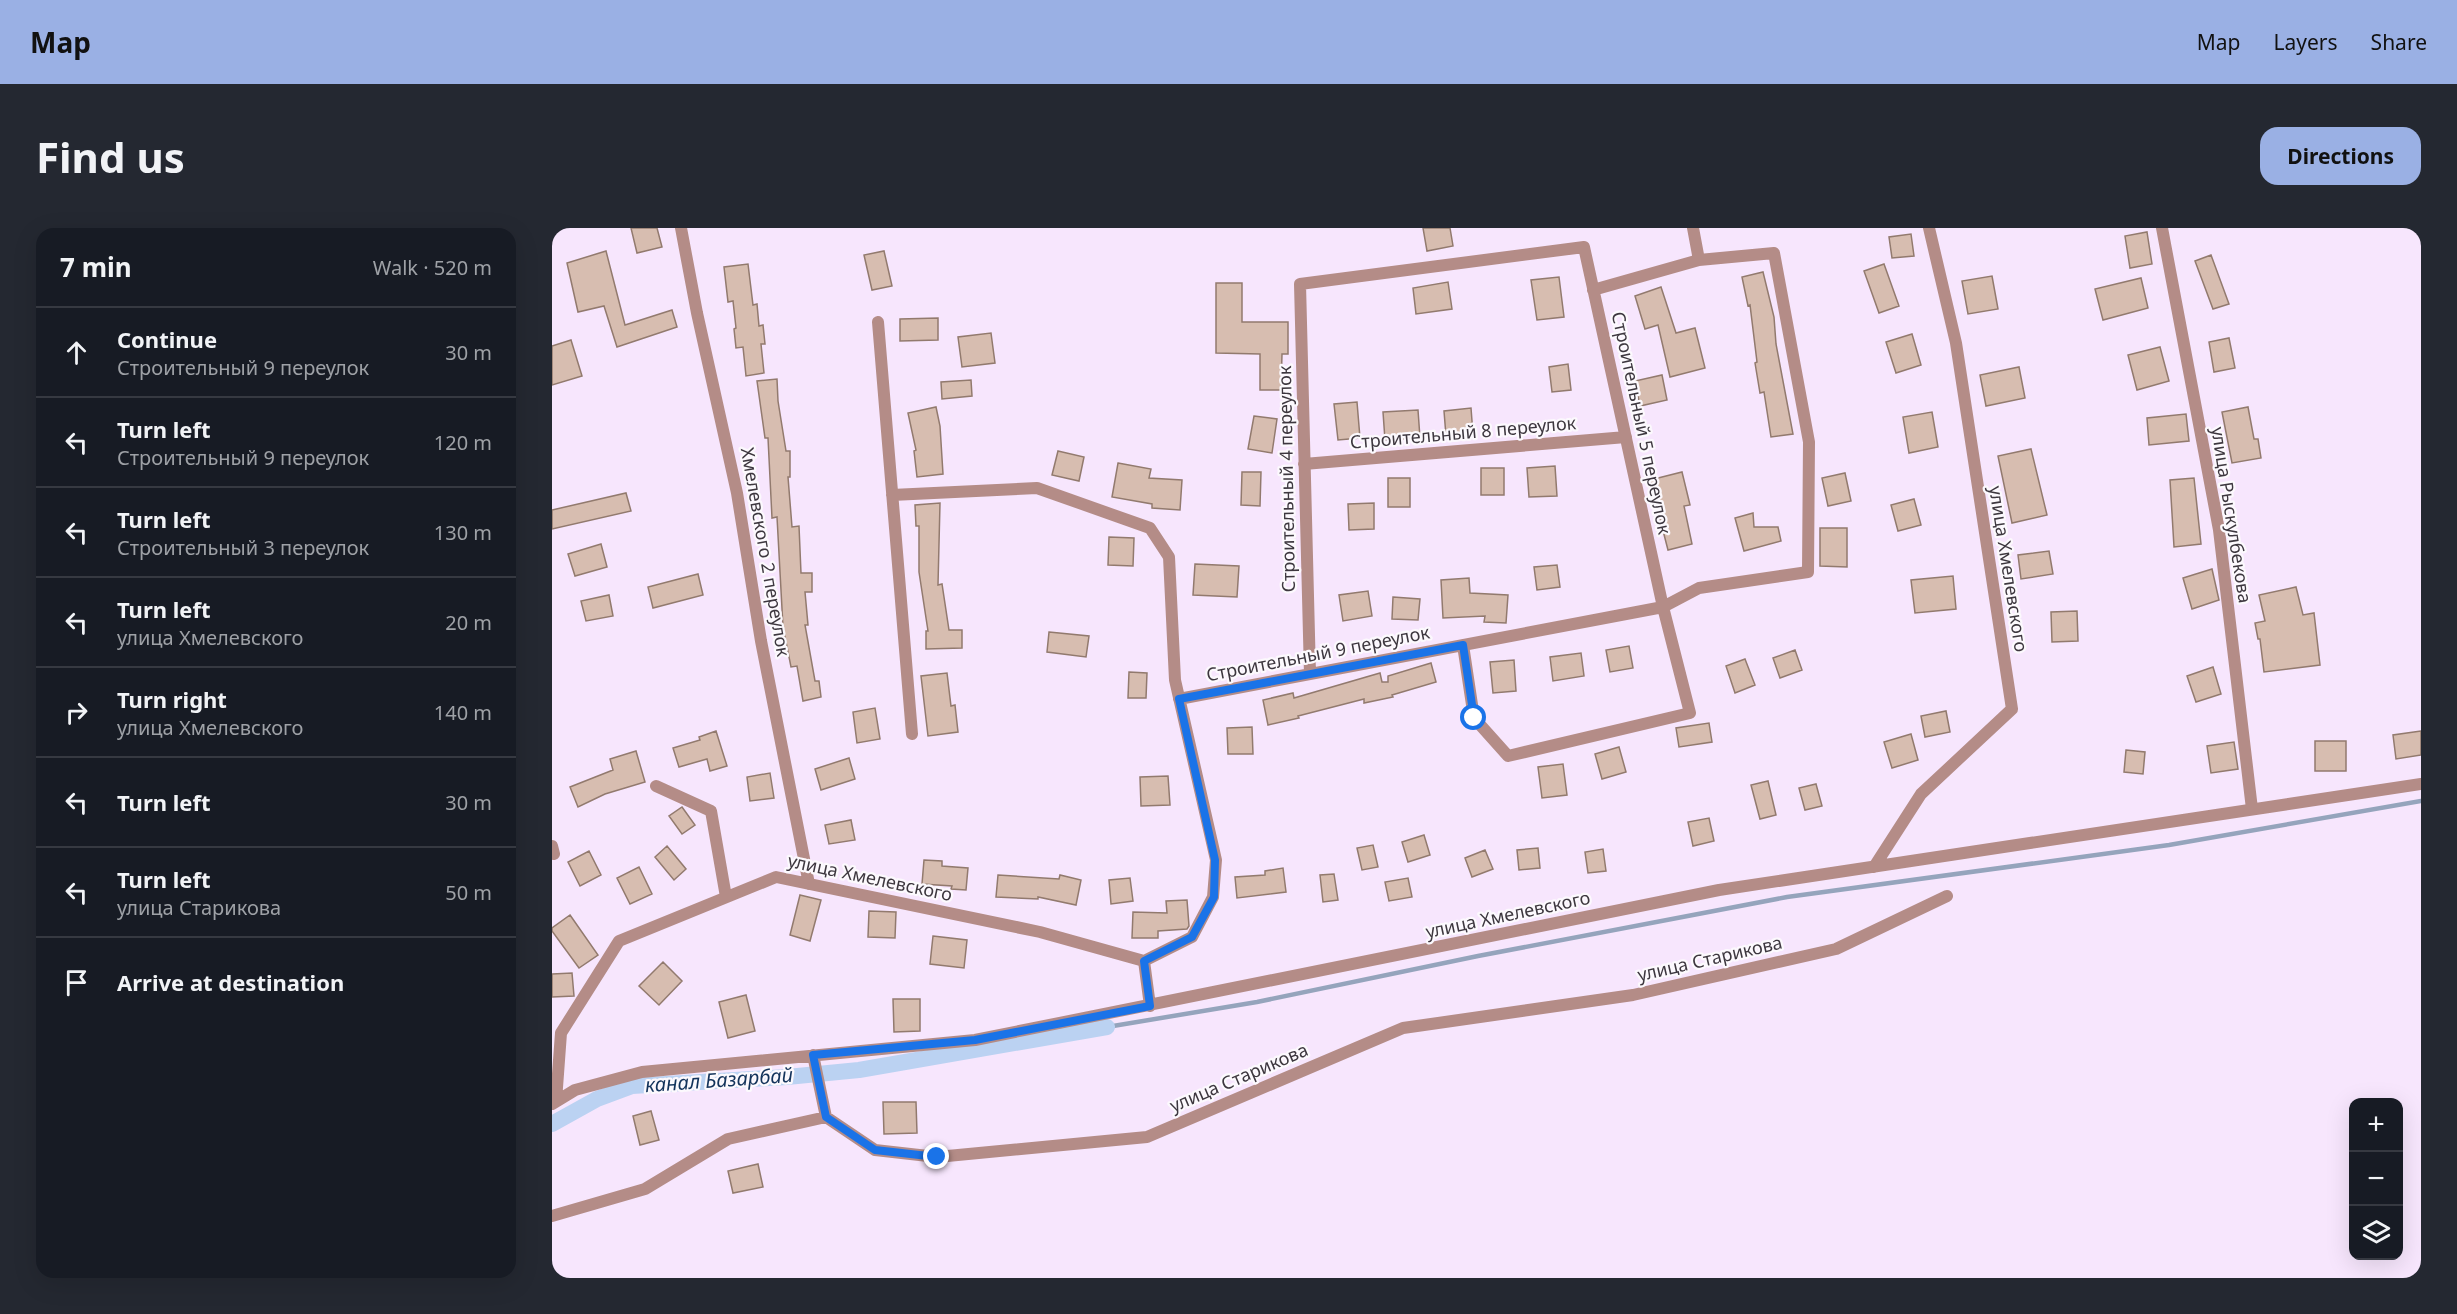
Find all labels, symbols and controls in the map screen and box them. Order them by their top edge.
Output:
text: Map [30,23,91,61]
text: Map [2197,28,2241,56]
text: Layers [2274,28,2338,56]
text: Share [2371,28,2427,56]
button: Directions [2260,127,2421,185]
text: Find us [36,128,185,185]
text: 7 min [60,249,132,285]
text: Walk · 520 m [373,254,492,281]
street label: Строительный 5 переулок [1607,309,1677,537]
text: Continue [117,324,217,354]
icon: ahead [60,336,93,369]
text: 30 m [445,339,492,366]
text: Строительный 9 переулок [117,354,369,381]
street label: Строительный 4 переулок [1272,365,1300,593]
street label: Строительный 8 переулок [1349,410,1577,454]
text: Turn left [117,414,211,444]
street label: улица Рыскулбекова [2206,425,2258,605]
icon: left [60,426,93,459]
text: 120 m [434,429,492,456]
text: Строительный 9 переулок [117,444,369,471]
street label: Хмелевского 2 переулок [736,445,796,659]
street label: улица Хмелевского [1984,484,2034,654]
text: Turn left [117,504,211,534]
icon: left [60,516,93,549]
text: 130 m [434,519,492,546]
text: Строительный 3 переулок [117,534,369,561]
text: Turn left [117,594,211,624]
icon: left [60,606,93,639]
text: 20 m [445,609,492,636]
street label: Строительный 9 переулок [1204,620,1432,686]
text: улица Хмелевского [117,624,303,651]
text: Turn right [117,684,227,714]
icon: right [60,696,93,729]
text: 140 m [434,699,492,726]
route start [1460,704,1486,730]
text: улица Хмелевского [117,714,303,741]
icon: left [60,786,93,819]
text: Turn left [117,787,211,817]
text: 30 m [445,789,492,816]
street label: улица Хмелевского [786,848,955,906]
text: Turn left [117,864,211,894]
icon: left [60,876,93,909]
text: 50 m [445,879,492,906]
street label: улица Хмелевского [1423,885,1592,943]
text: улица Старикова [117,894,281,921]
street label: улица Старикова [1635,930,1784,986]
icon: arrive [60,966,93,999]
text: Arrive at destination [117,967,344,997]
street label: улица Старикова [1166,1037,1311,1117]
water label: канал Базарбай [644,1061,794,1098]
map controls [2349,1098,2403,1260]
button: + [2349,1098,2403,1152]
route end [923,1143,949,1169]
button: − [2349,1152,2403,1206]
button: layers [2349,1206,2403,1260]

